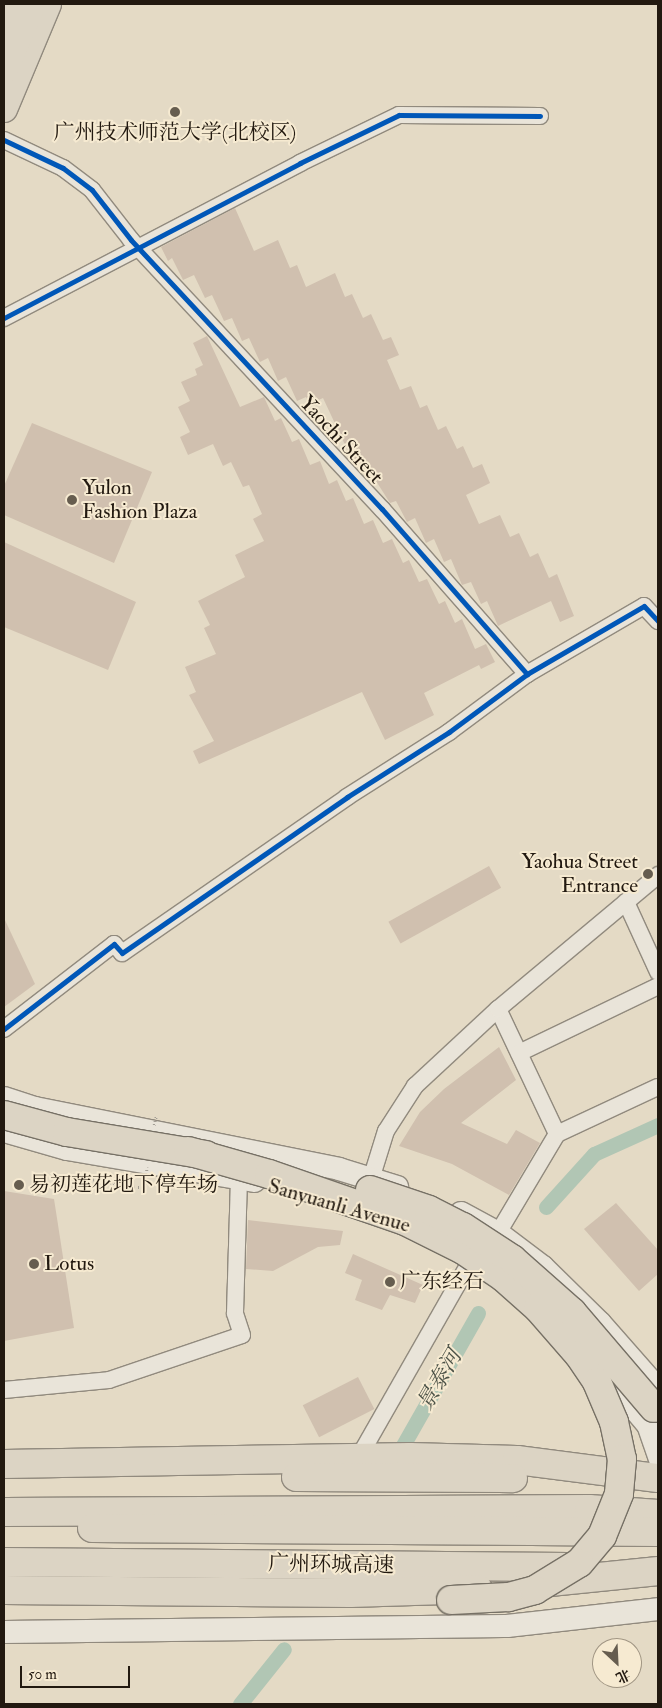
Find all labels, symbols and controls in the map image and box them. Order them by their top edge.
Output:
marker: 广州技术师范大学(北校区) [169,106,181,118]
place label: 广州技术师范大学(北校区) [54,120,296,146]
street label: Yaochi Street [294,391,388,489]
place label: Yulon Fashion Plaza [82,475,197,525]
marker: Yulon Fashion Plaza [66,494,78,506]
place label: Yaohua Street Entrance [521,849,638,899]
marker: Yaohua Street Entrance [642,868,654,880]
place label: 易初莲花地下停车场 [29,1172,218,1198]
street label: Sanyuanli Avenue [265,1174,413,1238]
marker: 易初莲花地下停车场 [13,1179,25,1191]
place label: Lotus [44,1251,94,1277]
marker: Lotus [28,1258,40,1270]
place label: 广东经石 [400,1269,484,1295]
marker: 广东经石 [384,1276,396,1288]
water label: 景泰河 [412,1345,468,1415]
street label: 广州环城高速 [268,1551,394,1579]
north arrow [592,1638,642,1688]
scale bar [22,1656,132,1688]
text: 50 m [28,1665,57,1684]
text: 北 [613,1665,633,1687]

